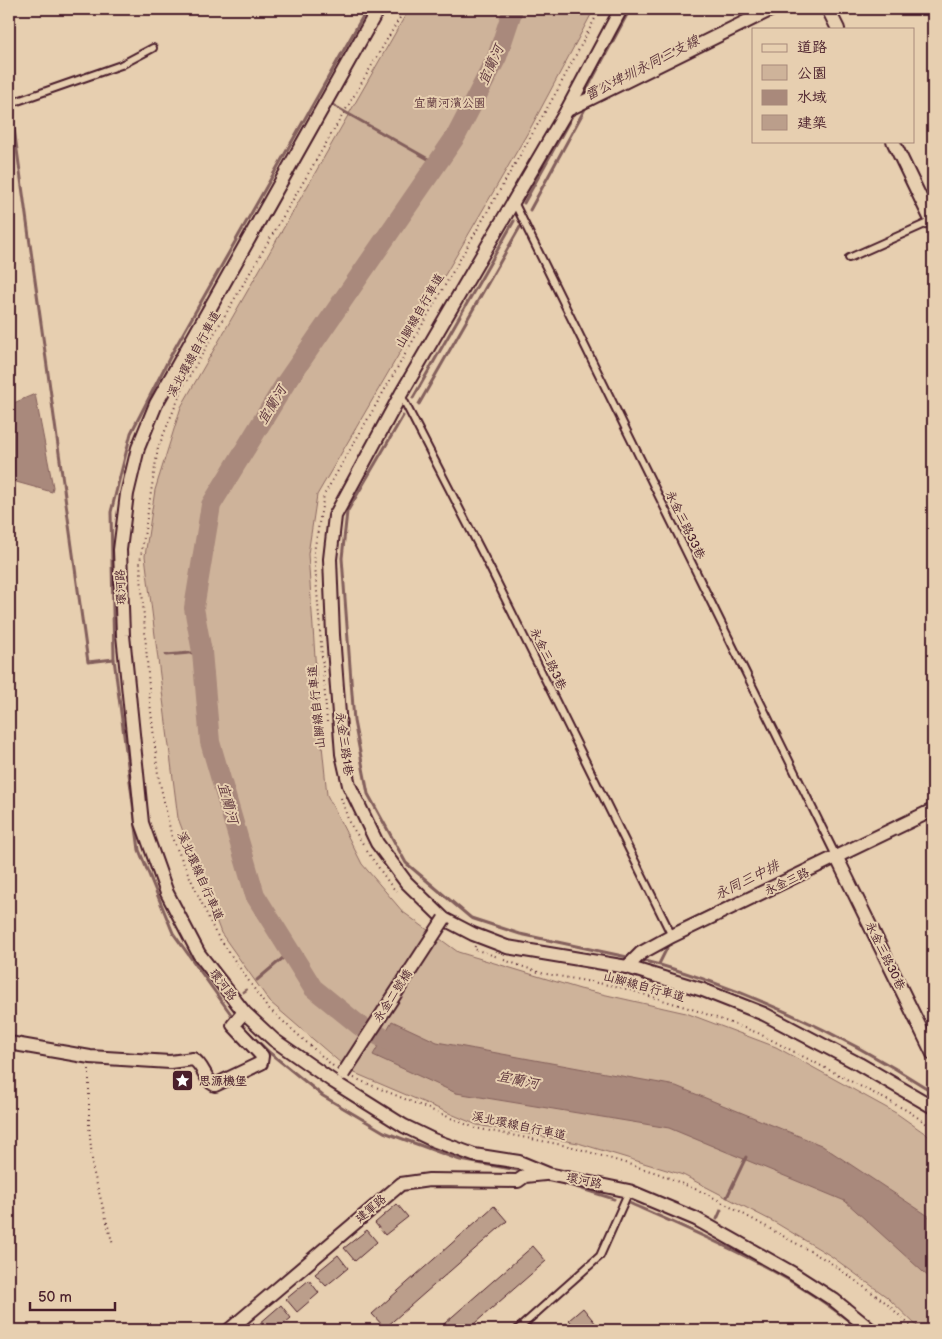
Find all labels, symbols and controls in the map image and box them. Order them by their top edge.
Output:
legend [752,28,914,142]
water label: 雷公埤圳永同三支線 [582,31,703,104]
text: 道路 [797,38,827,57]
water label: 宜蘭河 [475,41,508,88]
text: 公園 [797,64,827,83]
text: 水域 [797,88,827,107]
park label: 宜蘭河濱公園 [414,96,486,111]
text: 建築 [797,114,827,133]
street label: 山腳線自行車道 [393,271,447,351]
street label: 溪北環線自行車道 [164,308,224,400]
water label: 宜蘭河 [254,381,291,427]
street label: 永金三路33巷 [662,488,708,562]
street label: 環河路 [113,569,129,605]
street label: 永金三路3巷 [526,625,570,693]
street label: 山腳線自行車道 [305,664,329,750]
street label: 永金三路1巷 [332,711,356,777]
water label: 宜蘭河 [214,780,243,827]
street label: 溪北環線自行車道 [174,829,226,923]
water label: 永同三中排 [712,856,784,903]
street label: 永金三路 [762,865,812,899]
street label: 永金三路30巷 [862,919,908,993]
street label: 環河路 [206,966,240,1004]
street label: 永金二號橋 [370,967,416,1025]
street label: 山腳線自行車道 [601,969,687,1005]
water label: 宜蘭河 [496,1067,542,1093]
place icon: 思源機堡 [171,1069,195,1093]
place label: 思源機堡 [199,1074,247,1089]
street label: 溪北環線自行車道 [470,1109,568,1143]
street label: 環河路 [565,1170,603,1192]
street label: 建軍路 [352,1192,390,1226]
scale bar [30,1279,115,1311]
text: 50 m [38,1288,72,1307]

